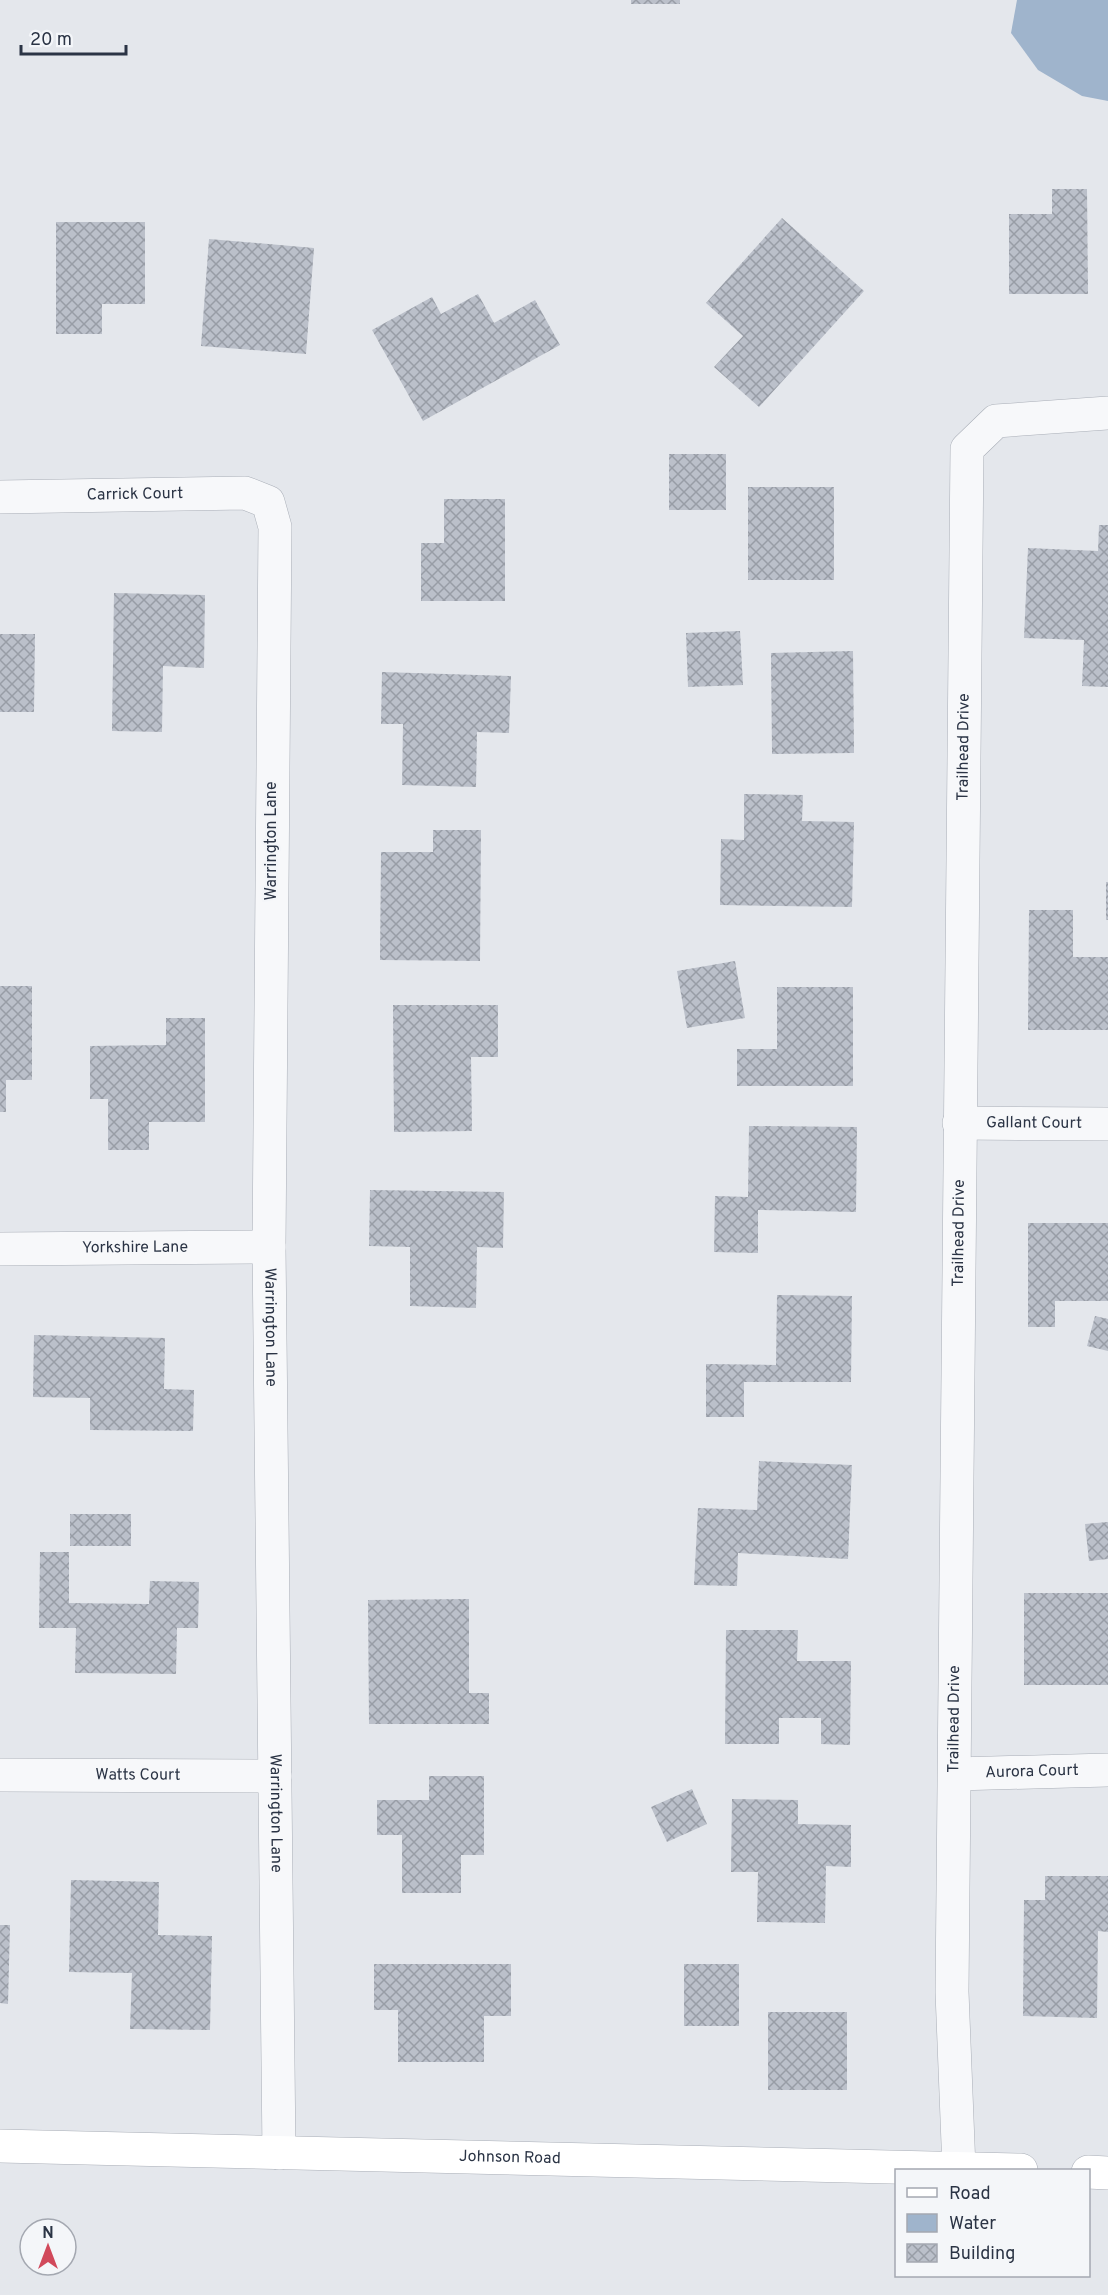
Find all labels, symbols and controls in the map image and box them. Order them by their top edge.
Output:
scale bar [21,18,126,56]
text: 20 m [30,29,72,52]
street label: Carrick Court [86,484,183,506]
street label: Trailhead Drive [954,693,975,801]
street label: Warrington Lane [262,781,282,901]
street label: Gallant Court [986,1113,1082,1134]
street label: Trailhead Drive [949,1179,970,1287]
street label: Yorkshire Lane [82,1238,188,1258]
street label: Warrington Lane [259,1268,281,1387]
street label: Trailhead Drive [944,1665,965,1773]
street label: Warrington Lane [265,1753,286,1873]
street label: Aurora Court [985,1761,1079,1783]
street label: Watts Court [95,1765,181,1786]
street label: Johnson Road [459,2147,561,2169]
legend [895,2169,1090,2277]
text: Road [949,2183,991,2206]
text: Water [949,2213,996,2236]
north arrow [18,2217,78,2277]
text: N [42,2224,54,2244]
text: Building [949,2243,1015,2266]

